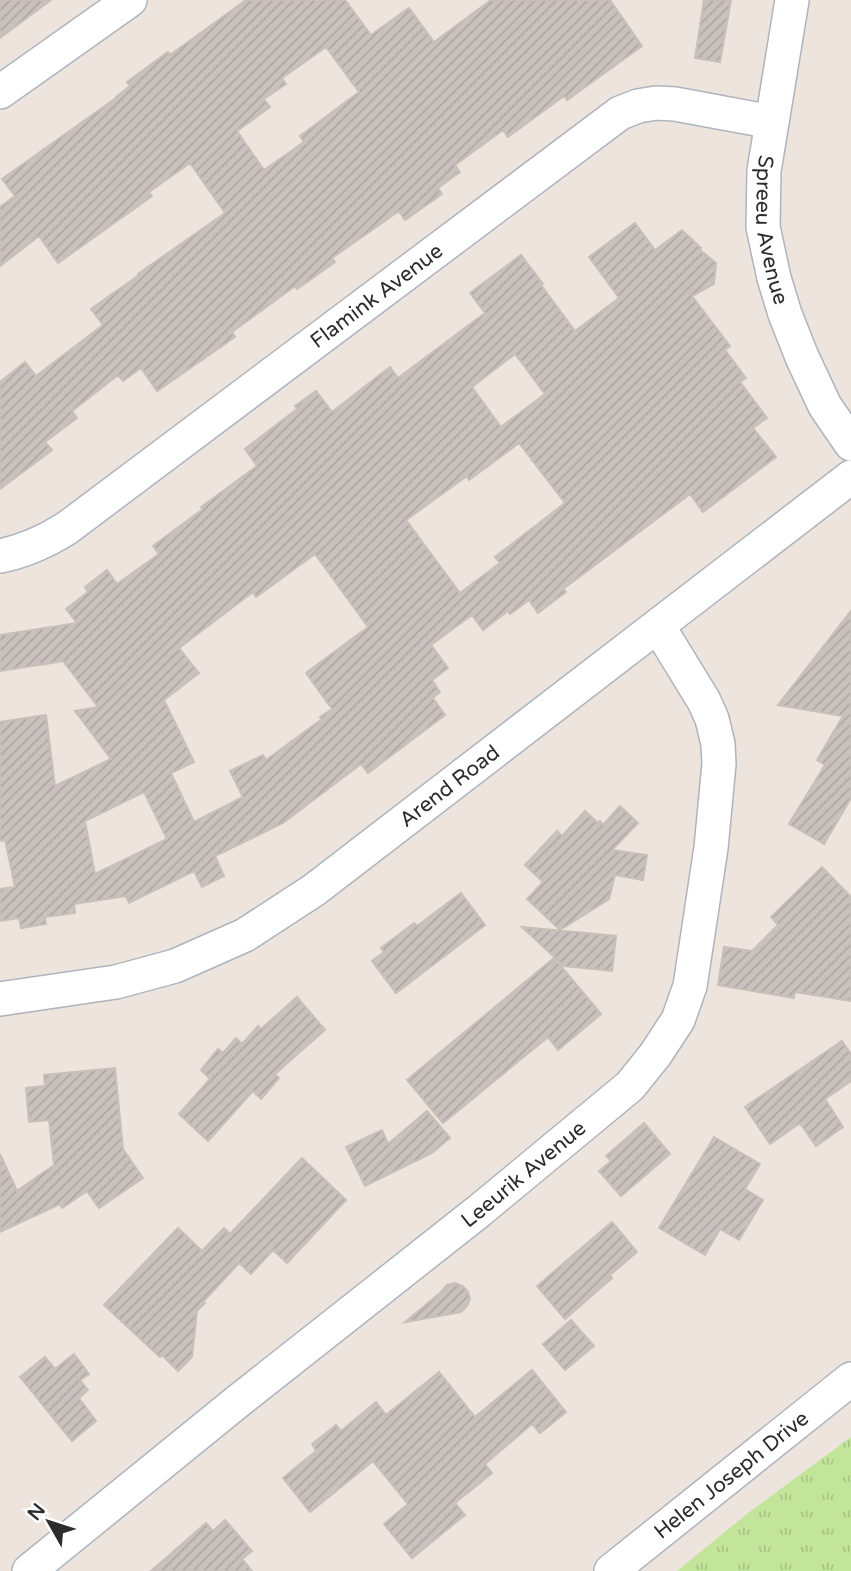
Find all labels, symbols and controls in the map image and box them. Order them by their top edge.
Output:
street label: Spreeu Avenue [750,153,794,308]
street label: Flamink Avenue [305,238,448,353]
street label: Arend Road [394,740,504,832]
street label: Leeurik Avenue [456,1115,591,1233]
street label: Helen Joseph Drive [649,1405,814,1544]
north arrow [14,1487,84,1557]
text: N [23,1499,50,1525]

